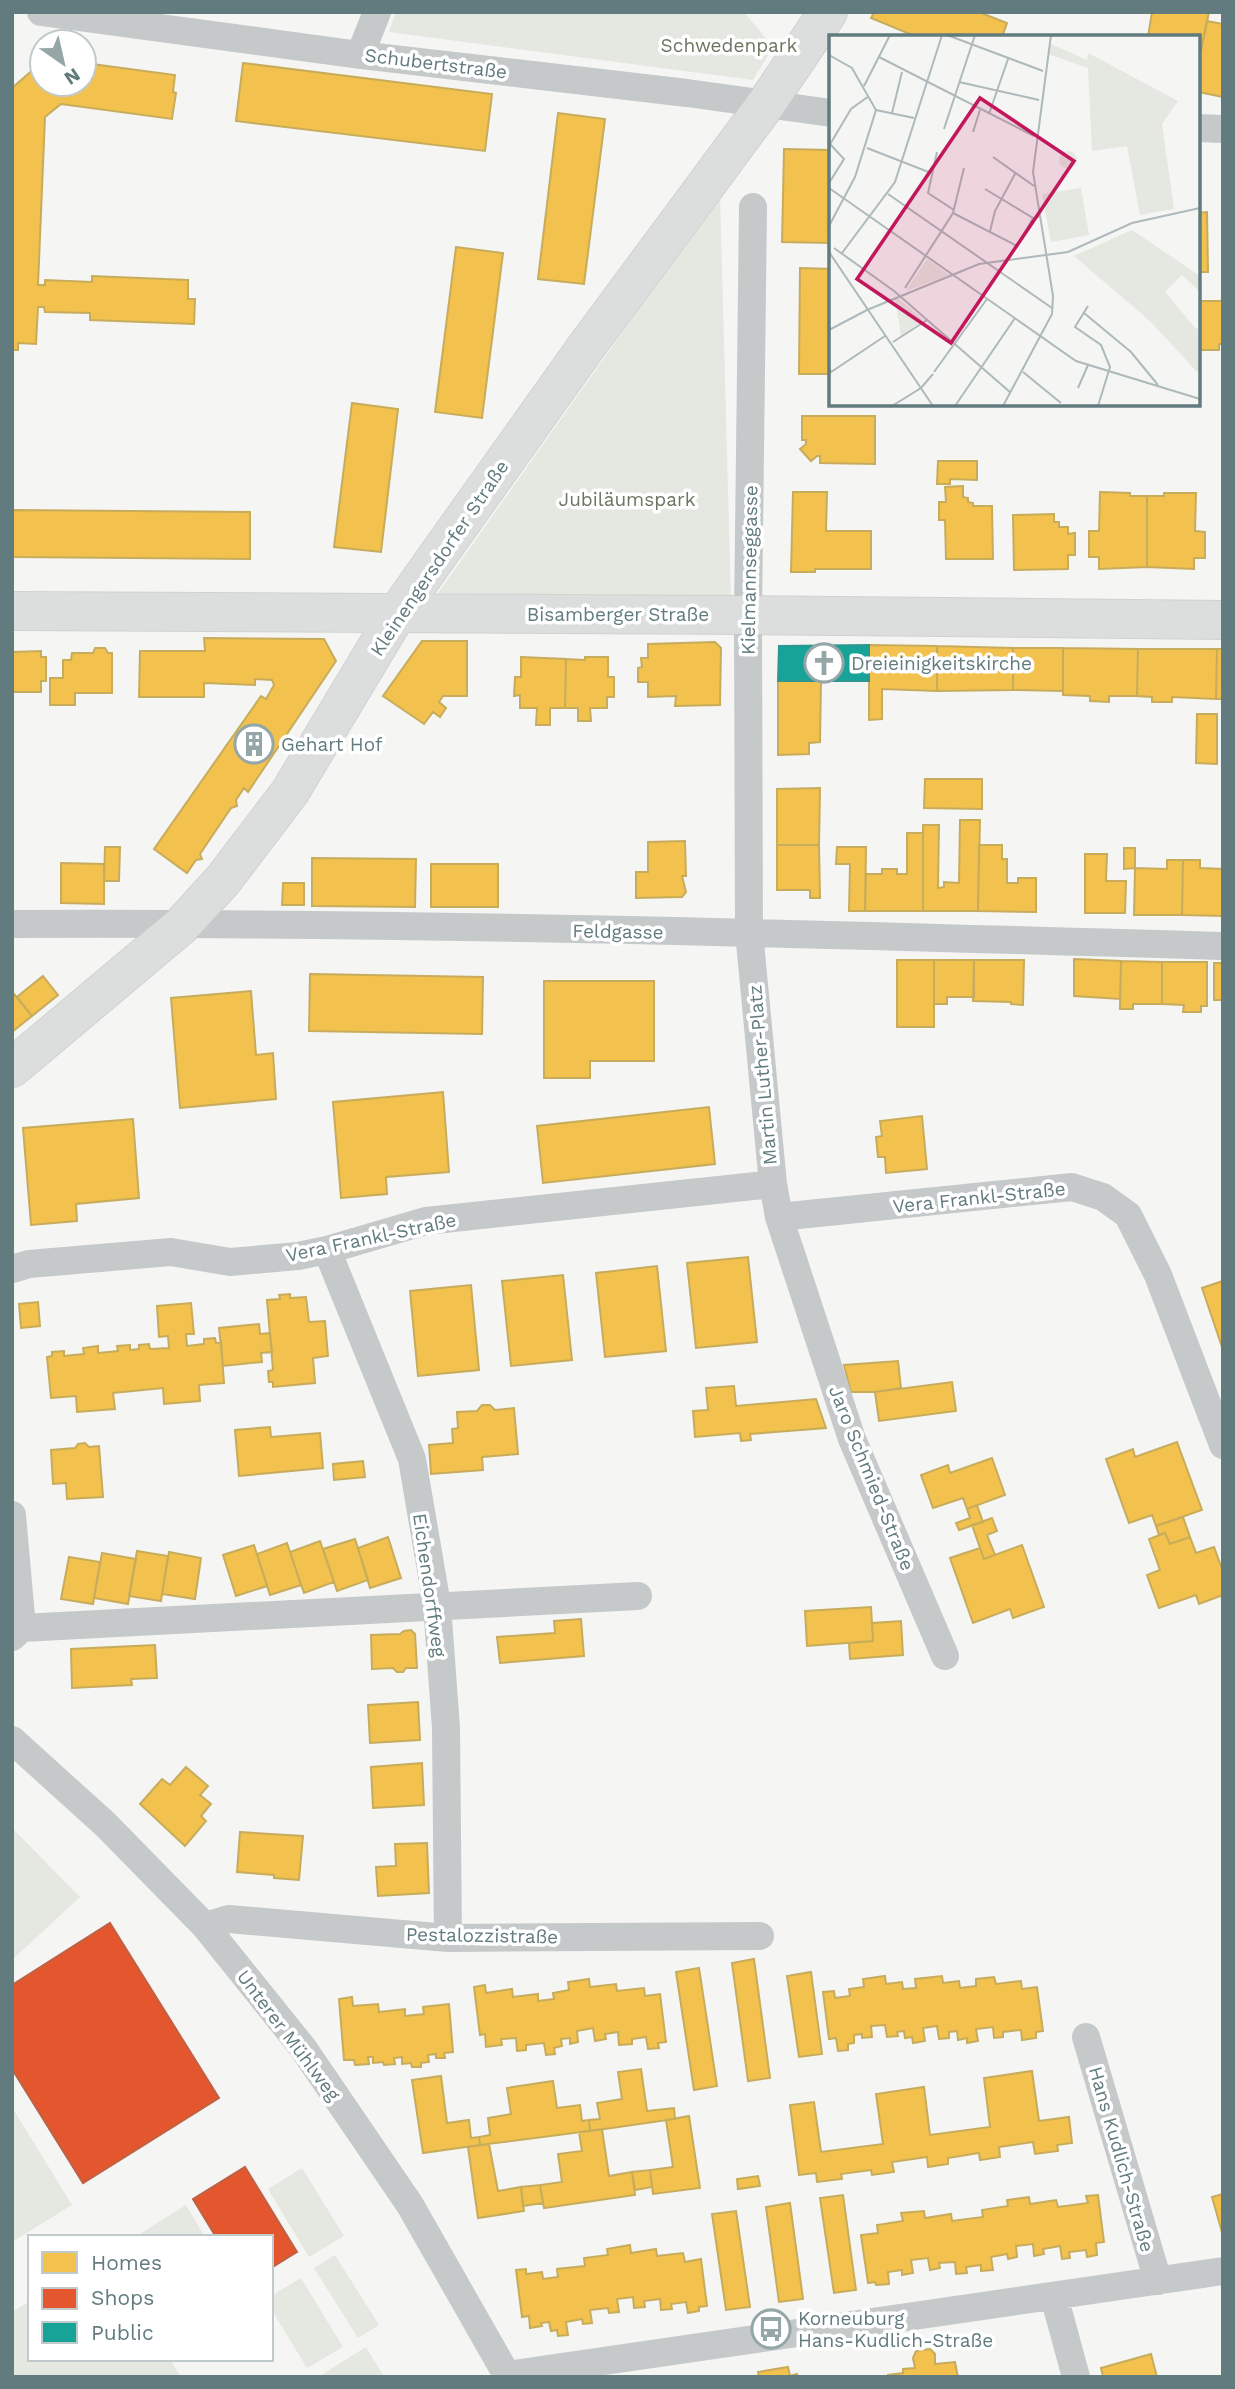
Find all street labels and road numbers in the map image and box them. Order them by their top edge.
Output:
street label: Schubertstraße [363,43,508,84]
street label: Kleinengersdorfer Straße [365,456,514,661]
street label: Kielmannseggasse [737,485,762,655]
street label: Bisamberger Straße [527,603,709,626]
street label: Feldgasse [572,919,664,944]
street label: Martin Luther-Platz [743,984,782,1166]
street label: Vera Frankl-Straße [892,1177,1067,1218]
street label: Vera Frankl-Straße [284,1208,458,1267]
street label: Jaro Schmied-Straße [824,1382,919,1574]
street label: Eichendorffweg [408,1512,451,1659]
street label: Pestalozzistraße [406,1923,558,1948]
street label: Unterer Mühlweg [232,1965,346,2106]
street label: Hans Kudlich-Straße [1084,2064,1159,2255]

